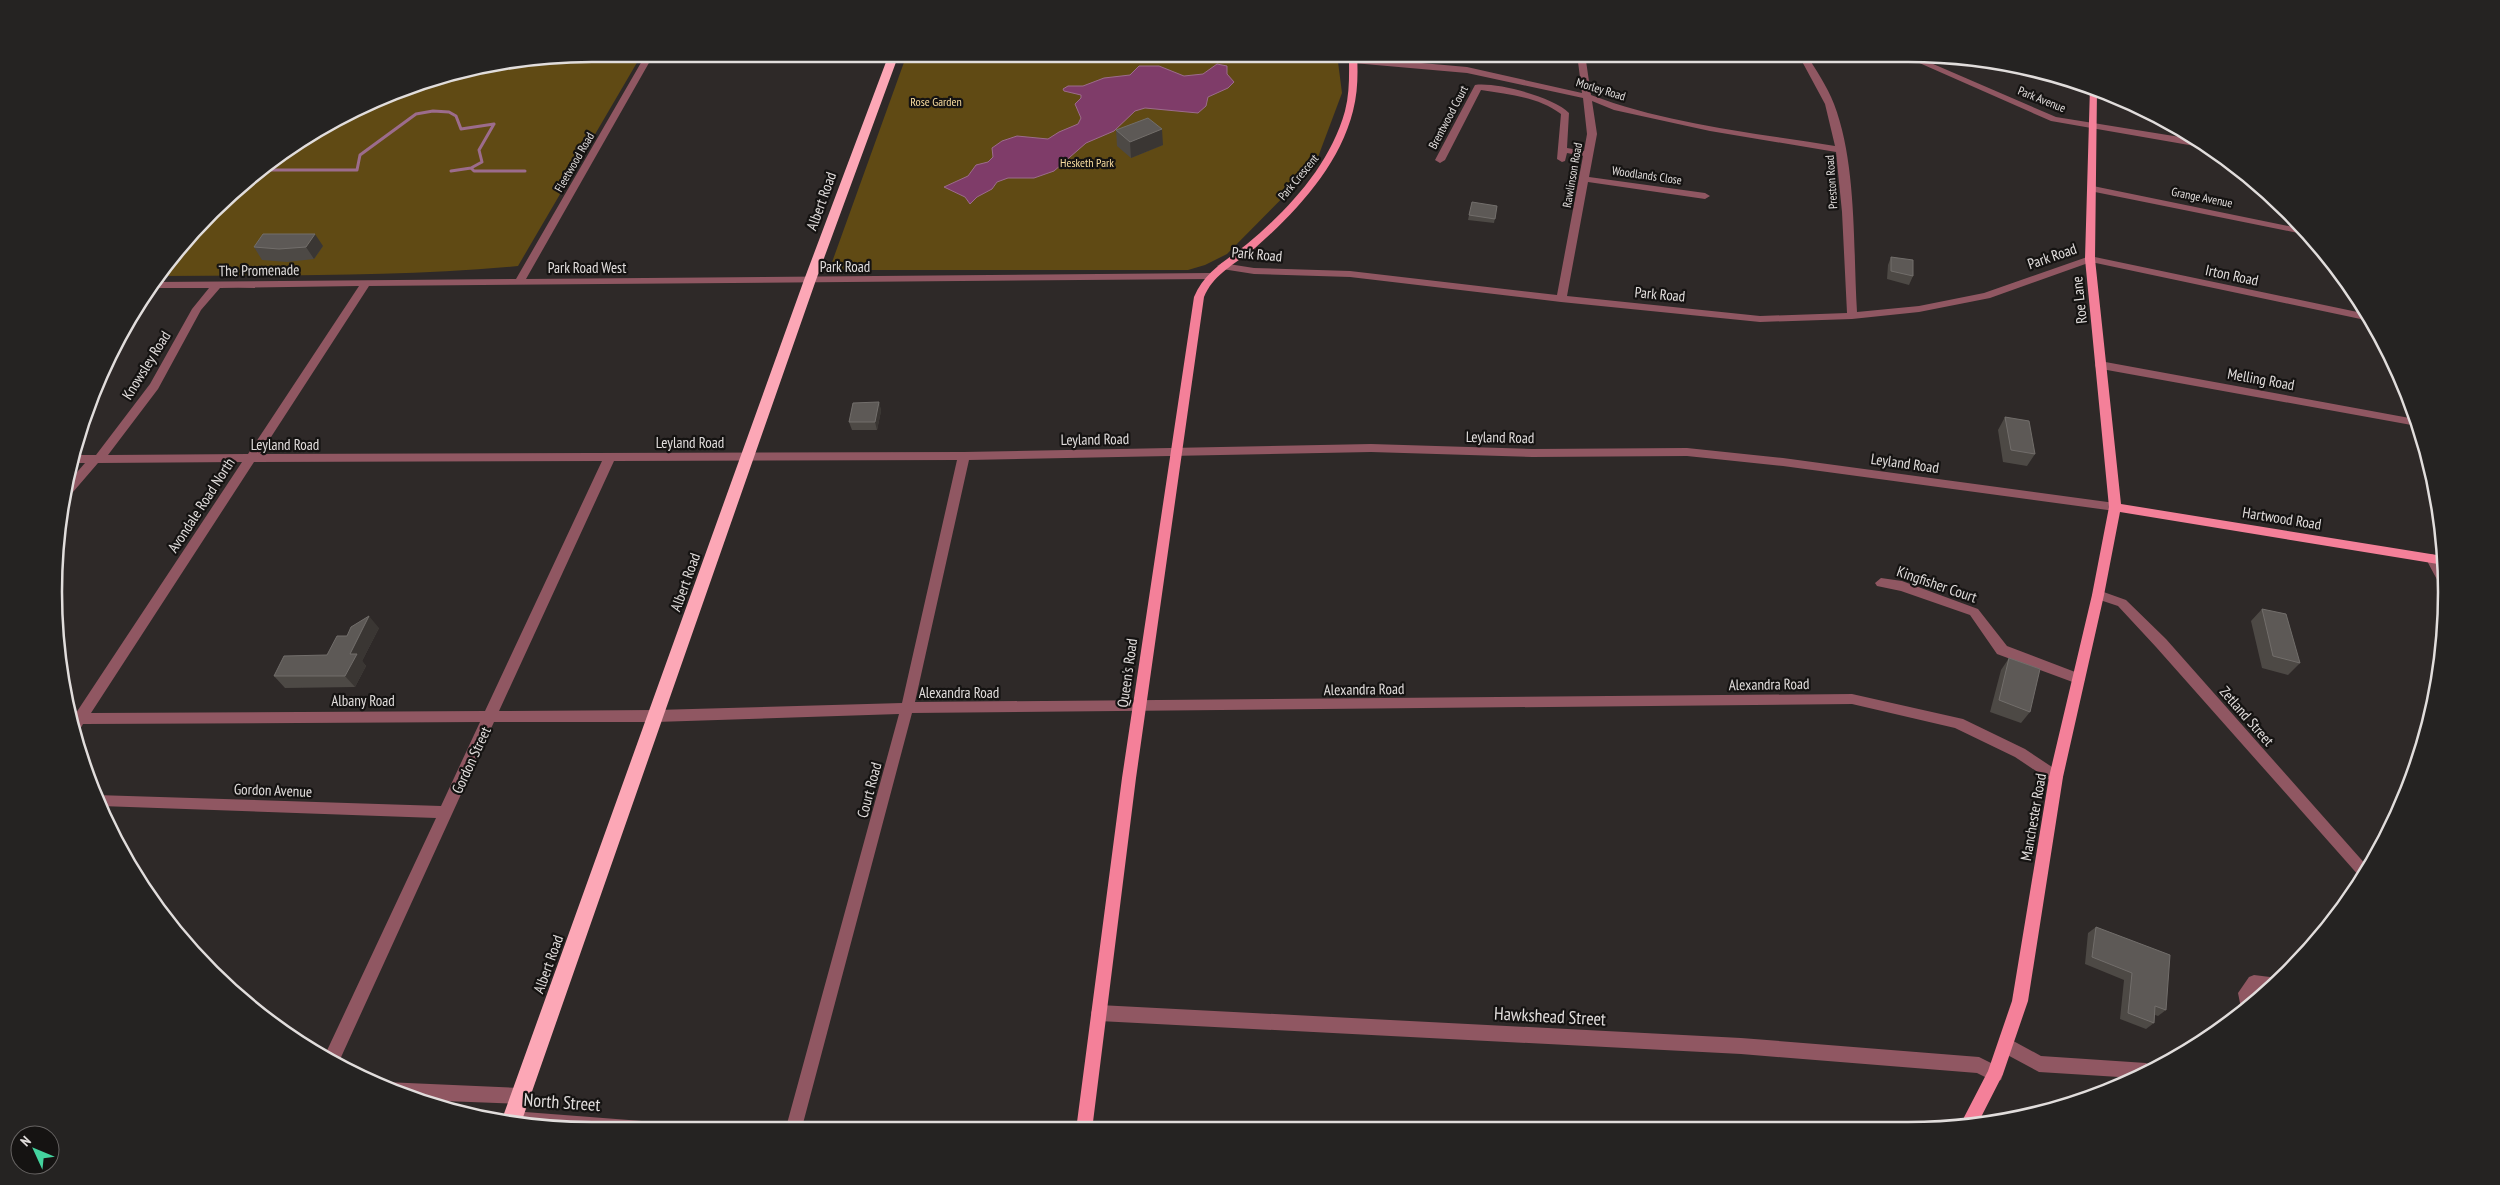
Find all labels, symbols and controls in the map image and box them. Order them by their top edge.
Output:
street label: Morley Road [1574,74,1628,104]
street label: Brentwood Court [1425,82,1471,151]
street label: Park Avenue [2016,83,2068,115]
park label: Rose Garden [910,94,962,109]
street label: Fleetwood Road [551,129,597,195]
street label: Rawlinson Road [1559,141,1585,209]
street label: Park Crescent [1274,150,1322,203]
park label: Hesketh Park [1060,155,1114,170]
street label: Preston Road [1822,155,1840,209]
street label: Woodlands Close [1611,163,1683,187]
street label: Albert Road [802,169,840,233]
street label: Grange Avenue [2170,184,2234,210]
street label: Park Road [2025,239,2079,273]
street label: Park Road [1231,242,1283,266]
street label: Park Road [820,257,870,276]
street label: Park Road West [548,258,626,277]
street label: The Promenade [218,260,300,280]
street label: Irton Road [2204,260,2260,290]
street label: Roe Lane [2067,276,2091,324]
street label: Park Road [1634,282,1686,306]
street label: Knowsley Road [117,327,175,403]
street label: Melling Road [2226,364,2296,394]
street label: Leyland Road [1466,427,1534,447]
street label: Leyland Road [1061,429,1129,449]
street label: Leyland Road [656,433,724,452]
street label: Leyland Road [251,435,319,454]
street label: Leyland Road [1870,449,1940,477]
street label: Avondale Road North [163,454,239,556]
street label: Hartwood Road [2241,502,2323,534]
street label: Albert Road [666,550,704,614]
street label: Kingfisher Court [1894,561,1980,607]
street label: Queen's Road [1113,637,1141,709]
street label: Alexandra Road [1729,674,1809,694]
street label: Alexandra Road [1324,679,1404,699]
street label: Zetland Street [2216,682,2278,750]
street label: Alexandra Road [919,683,999,702]
street label: Albany Road [331,691,395,710]
street label: Gordon Street [447,723,495,797]
street label: Court Road [852,760,886,820]
street label: Manchester Road [2016,772,2050,862]
street label: Gordon Avenue [234,779,312,801]
street label: Albert Road [529,932,567,996]
street label: Hawkshead Street [1493,1002,1607,1030]
street label: North Street [523,1088,601,1116]
north arrow [10,1125,60,1175]
text: N [17,1132,35,1150]

